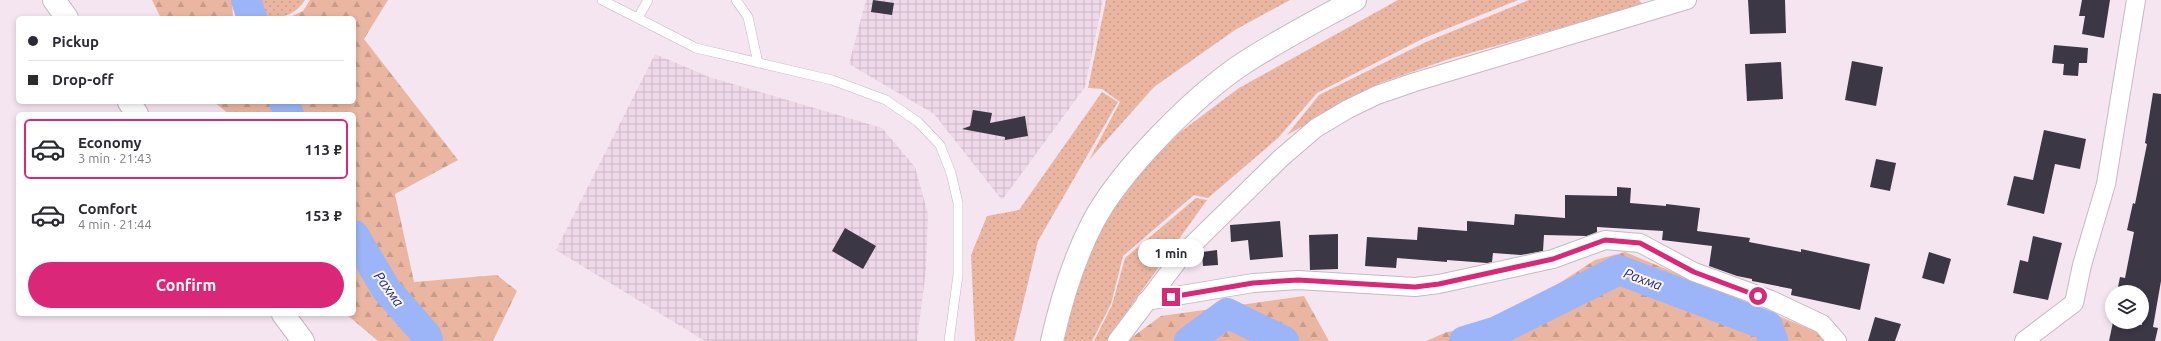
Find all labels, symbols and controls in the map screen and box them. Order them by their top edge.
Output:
text: Pickup [52,33,99,50]
text: Drop-off [52,71,114,88]
icon: car [30,131,66,167]
text: Economy [78,134,142,151]
text: 113 ₽ [305,141,342,158]
text: 3 min · 21:43 [78,151,152,165]
icon: car [30,197,66,233]
text: Comfort [78,200,137,217]
text: 153 ₽ [305,207,342,224]
text: 4 min · 21:44 [78,217,152,231]
callout: 1 min [1138,239,1204,267]
text: 1 min [1155,246,1187,260]
button: Confirm [28,262,344,308]
water label: Рахма [1622,265,1665,293]
water label: Рахма [371,268,407,310]
map controls [2105,285,2149,329]
button: layers [2105,285,2149,329]
route start [1749,287,1767,305]
route end [1162,288,1180,306]

